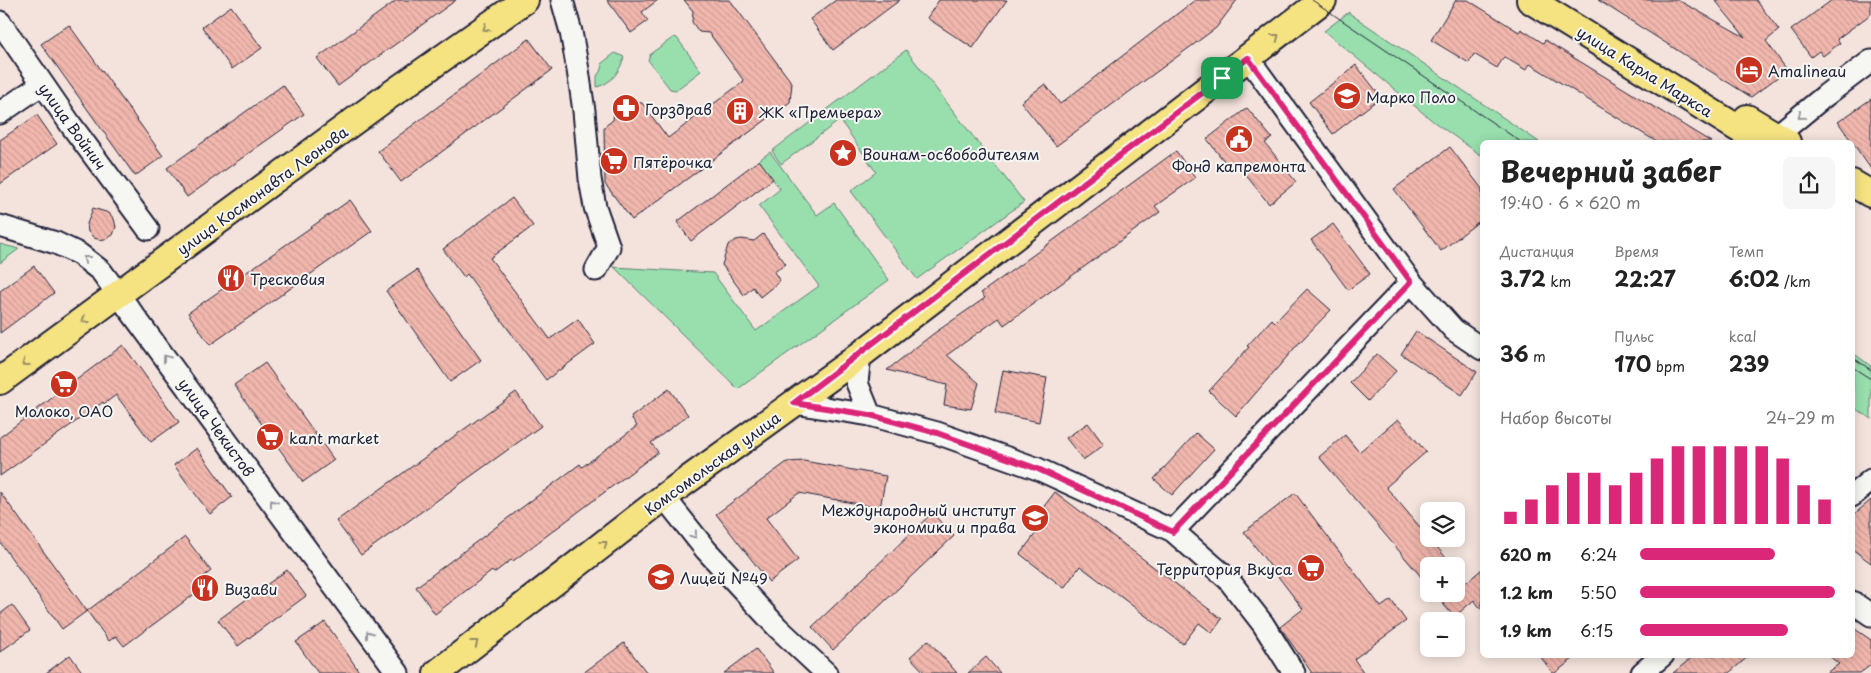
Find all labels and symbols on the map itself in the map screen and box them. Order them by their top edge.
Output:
street label: улица Карла Маркса [1573,20,1718,123]
one-way arrow [482,22,492,31]
one-way arrow [1270,34,1279,42]
hotel icon: Amalineau [1734,55,1764,85]
pin [1201,57,1243,99]
place label: Amalineau [1768,59,1846,82]
street label: улица Войнич [33,78,113,174]
school or university icon: Марко Поло [1332,81,1362,111]
place label: Марко Поло [1366,85,1456,108]
pharmacy icon: Горздрав [611,93,641,123]
building icon: ЖК «Премьера» [725,96,755,126]
place label: Горздрав [645,97,712,120]
place label: ЖК «Премьера» [758,100,882,123]
one-way arrow [1798,110,1807,118]
street label: улица Космонавта Леонова [172,120,353,260]
public building icon: Фонд капремонта [1224,124,1254,154]
place icon: Воинам-освободителям [828,138,858,168]
place label: Воинам-освободителям [862,142,1040,165]
supermarket icon: Пятёрочка [599,146,629,176]
place label: Пятёрочка [633,150,713,173]
place label: Фонд капремонта [1172,154,1307,177]
one-way arrow [83,257,92,265]
restaurant icon: Тресковия [216,263,246,293]
place label: Тресковия [250,267,325,290]
one-way arrow [81,314,91,323]
one-way arrow [163,354,172,364]
one-way arrow [21,357,31,366]
supermarket icon: Молоко, ОАО [49,369,79,399]
street label: улица Чекистов [173,373,261,481]
place label: Молоко, ОАО [15,399,113,422]
street label: Комсомольская улица [639,405,785,520]
supermarket icon: kant market [255,422,285,452]
place label: kant market [289,426,379,449]
place label: Международный институт экономики и права [821,498,1017,538]
one-way arrow [270,499,279,509]
school or university icon: Международный институт экономики и права [1020,503,1050,533]
one-way arrow [689,530,698,539]
one-way arrow [598,541,607,549]
supermarket icon: Территория Вкуса [1296,553,1326,583]
place label: Территория Вкуса [1156,557,1293,580]
school or university icon: Лицей №49 [646,562,676,592]
place label: Лицей №49 [680,566,768,589]
restaurant icon: Визави [190,573,220,603]
place label: Визави [224,577,278,600]
one-way arrow [366,630,375,640]
one-way arrow [469,641,478,649]

